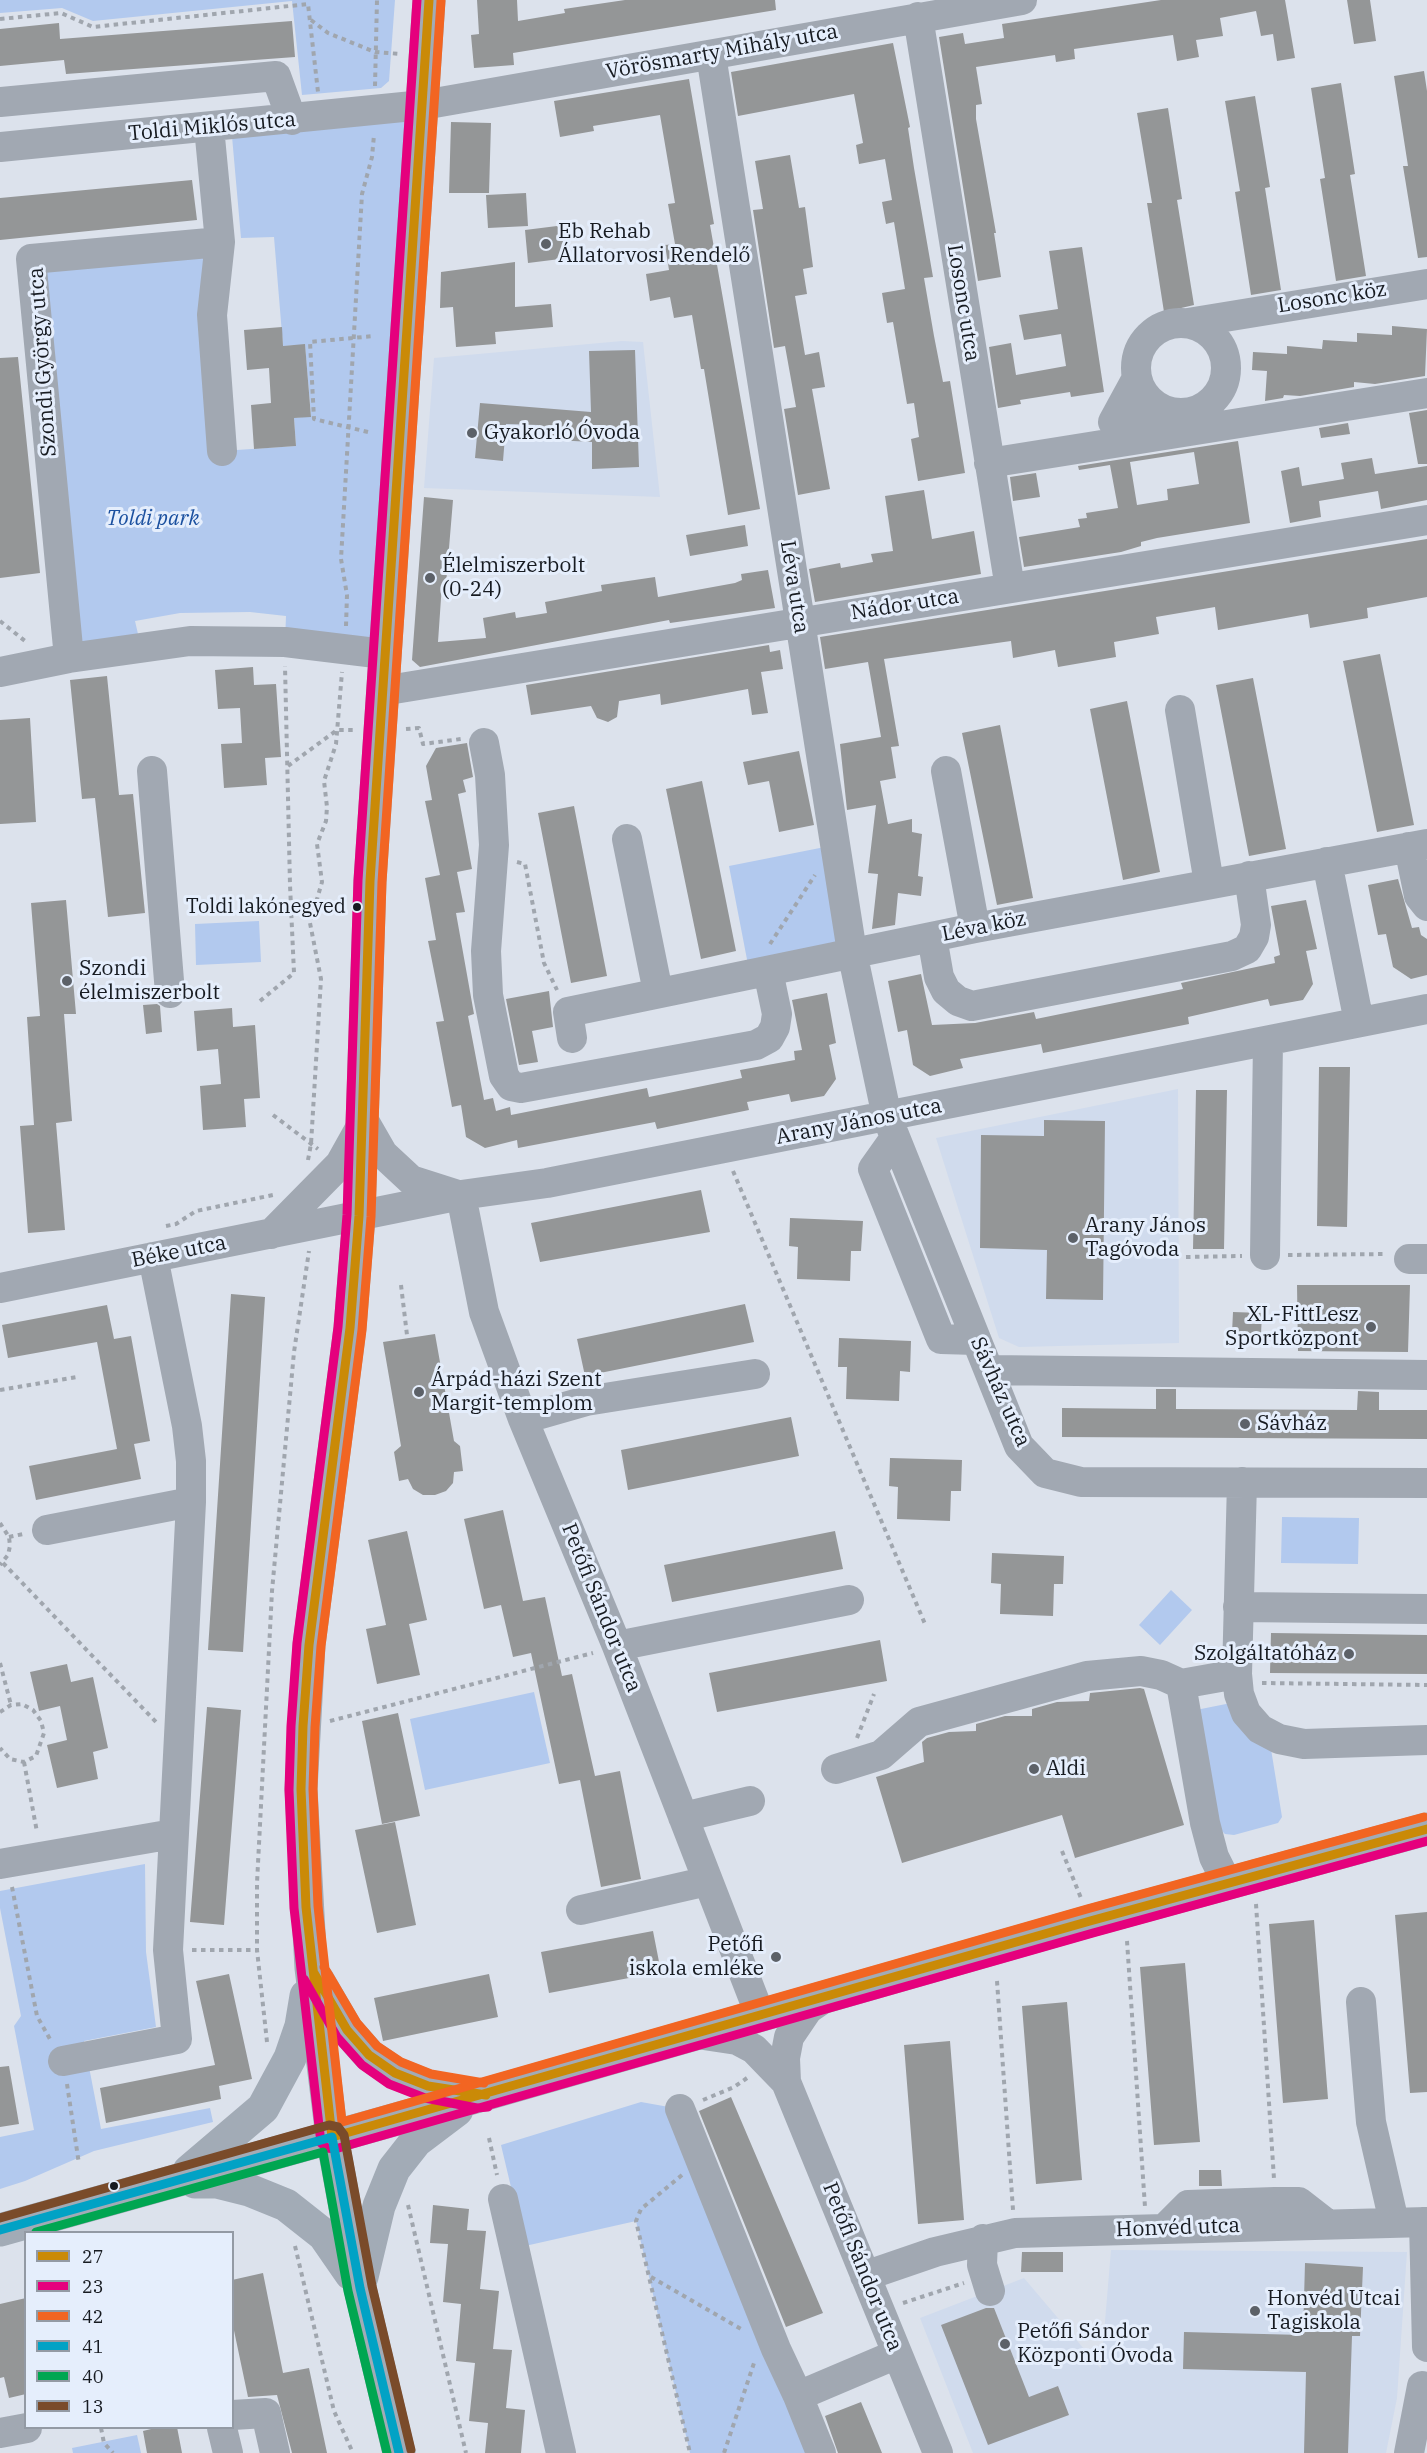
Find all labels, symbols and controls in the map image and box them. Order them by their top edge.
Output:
street label: Vörösmarty Mihály utca [604,19,840,85]
street label: Toldi Miklós utca [127,107,297,147]
place label: Eb Rehab Állatorvosi Rendelő [558,219,750,269]
marker: Eb Rehab Állatorvosi Rendelő [539,237,553,251]
street label: Losonc utca [941,243,985,363]
street label: Szondi György utca [24,266,62,458]
street label: Losonc köz [1276,277,1388,319]
place label: Gyakorló Óvoda [484,420,640,446]
marker: Gyakorló Óvoda [465,426,479,440]
park label: Toldi park [106,506,200,532]
street label: Léva utca [774,539,814,635]
place label: Élelmiszerbolt (0-24) [442,553,585,603]
marker: Élelmiszerbolt (0-24) [423,571,437,585]
street label: Nádor utca [849,584,961,626]
place label: Toldi lakónegyed [186,895,346,919]
marker: Toldi lakónegyed [351,901,363,913]
street label: Léva köz [940,906,1028,948]
place label: Szondi élelmiszerbolt [79,956,220,1006]
marker: Szondi élelmiszerbolt [60,974,74,988]
street label: Arany János utca [774,1094,944,1150]
place label: Arany János Tagóvoda [1085,1213,1206,1263]
street label: Béke utca [129,1230,229,1274]
marker: Arany János Tagóvoda [1066,1231,1080,1245]
place label: XL-FittLesz Sportközpont [1225,1302,1359,1352]
marker: XL-FittLesz Sportközpont [1364,1320,1378,1334]
street label: Sávház utca [965,1333,1035,1451]
place label: Árpád-házi Szent Margit-templom [431,1367,602,1417]
marker: Árpád-házi Szent Margit-templom [412,1385,426,1399]
place label: Sávház [1257,1411,1327,1437]
marker: Sávház [1238,1417,1252,1431]
street label: Petőfi Sándor utca [556,1520,646,1696]
place label: Szolgáltatóház [1194,1641,1337,1667]
marker: Szolgáltatóház [1342,1647,1356,1661]
place label: Aldi [1046,1756,1086,1782]
marker: Aldi [1027,1762,1041,1776]
place label: Petőfi iskola emléke [629,1932,764,1982]
marker: Petőfi iskola emléke [769,1950,783,1964]
street label: Petőfi Sándor utca [817,2179,907,2355]
unlabelled marker [108,2180,120,2192]
street label: Honvéd utca [1115,2213,1241,2243]
legend [24,2231,234,2429]
text: 27 [82,2245,104,2268]
text: 23 [82,2275,104,2298]
place label: Honvéd Utcai Tagiskola [1267,2286,1400,2336]
marker: Honvéd Utcai Tagiskola [1248,2304,1262,2318]
text: 42 [82,2305,104,2328]
place label: Petőfi Sándor Központi Óvoda [1017,2319,1173,2369]
text: 41 [82,2335,104,2358]
marker: Petőfi Sándor Központi Óvoda [998,2337,1012,2351]
text: 40 [82,2365,104,2388]
text: 13 [82,2395,104,2418]

